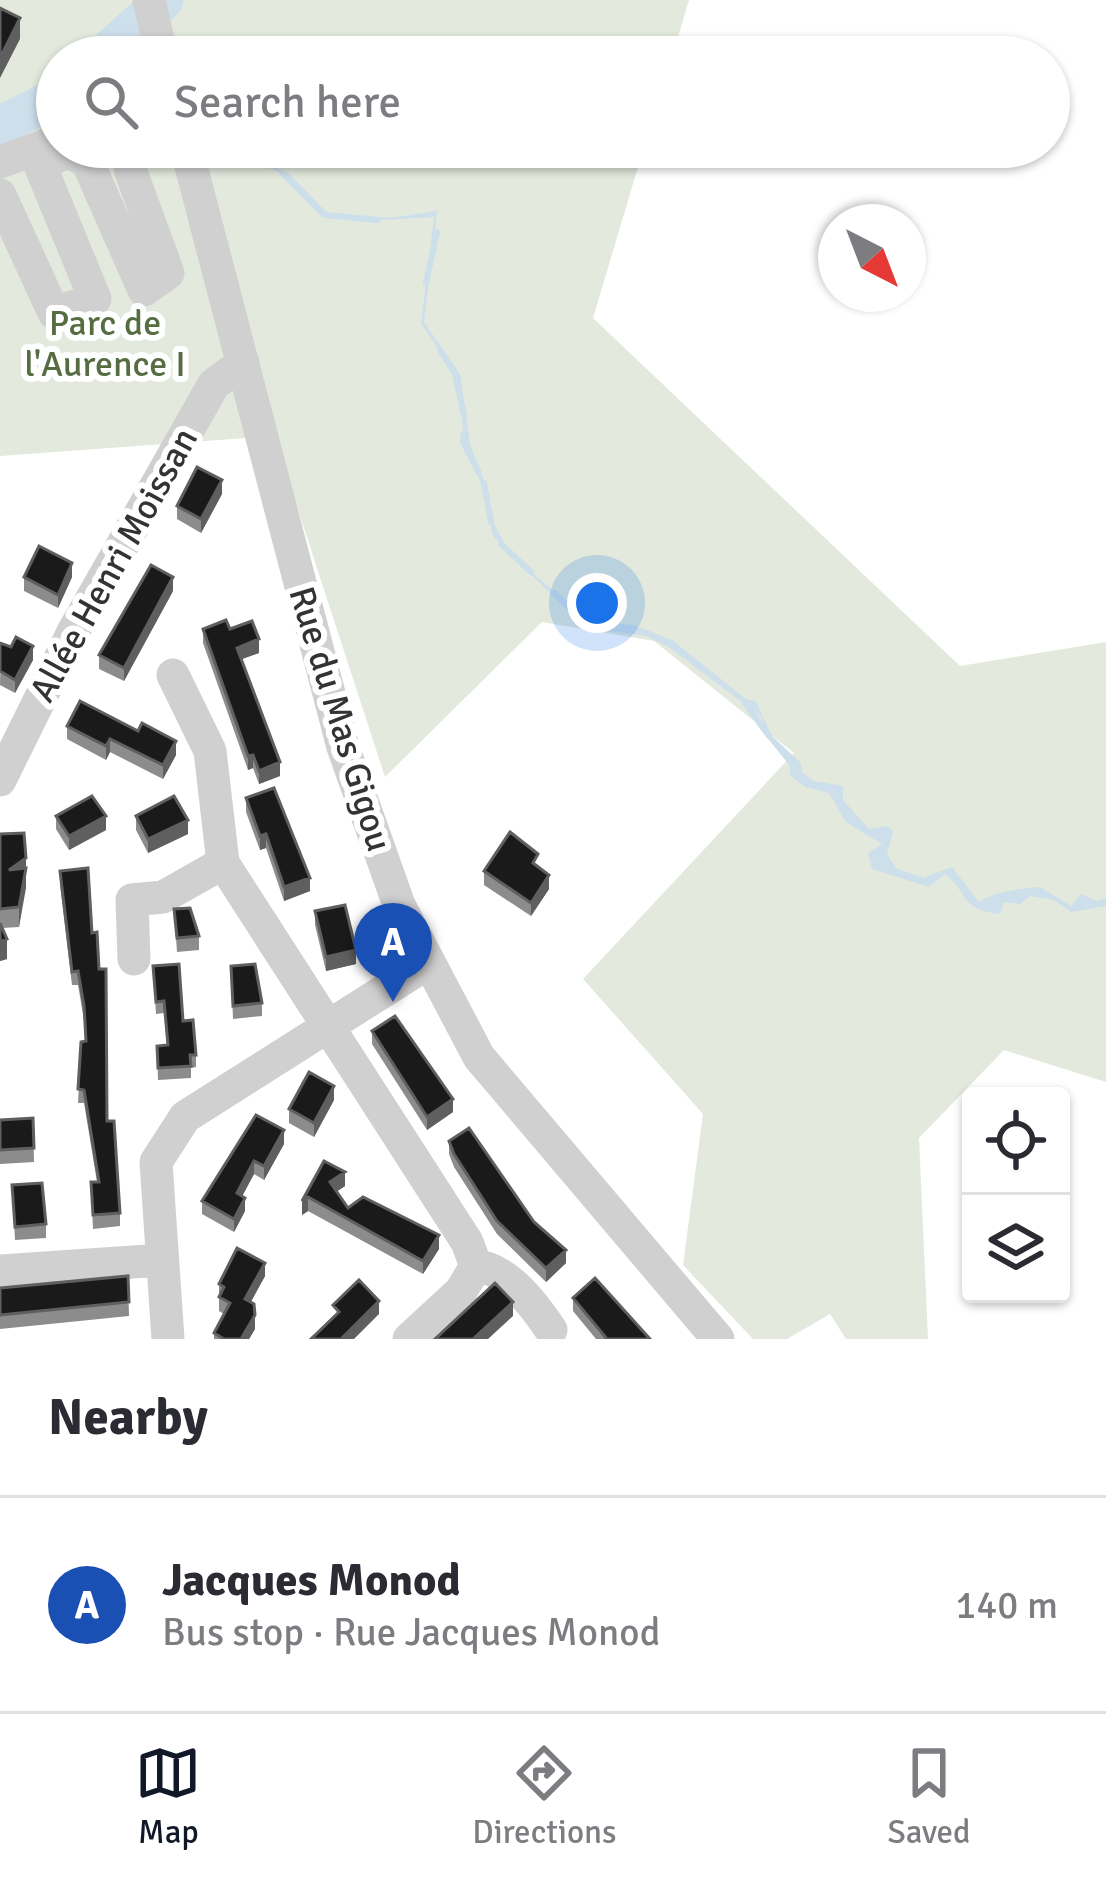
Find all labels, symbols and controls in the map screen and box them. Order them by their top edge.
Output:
search box [36,36,1070,168]
icon: search [78,69,144,135]
text: Search here [174,75,401,130]
north arrow [818,204,926,312]
park label: Parc de l'Aurence I [24,301,186,387]
street label: Allée Henri Moissan [20,420,208,710]
your location [567,573,627,633]
street label: Rue du Mas Gigou [278,581,402,857]
pin: A [354,903,432,1002]
map controls [962,1087,1070,1303]
button: locate [962,1087,1070,1195]
button: layers [962,1195,1070,1303]
text: Nearby [48,1386,208,1449]
text: Jacques Monod [162,1553,461,1608]
text: A [75,1581,99,1629]
text: 140 m [955,1581,1058,1629]
text: Bus stop · Rue Jacques Monod [162,1608,660,1656]
tab: Map [135,1740,201,1853]
tab: Directions [472,1740,617,1853]
tab: Saved [887,1740,971,1853]

